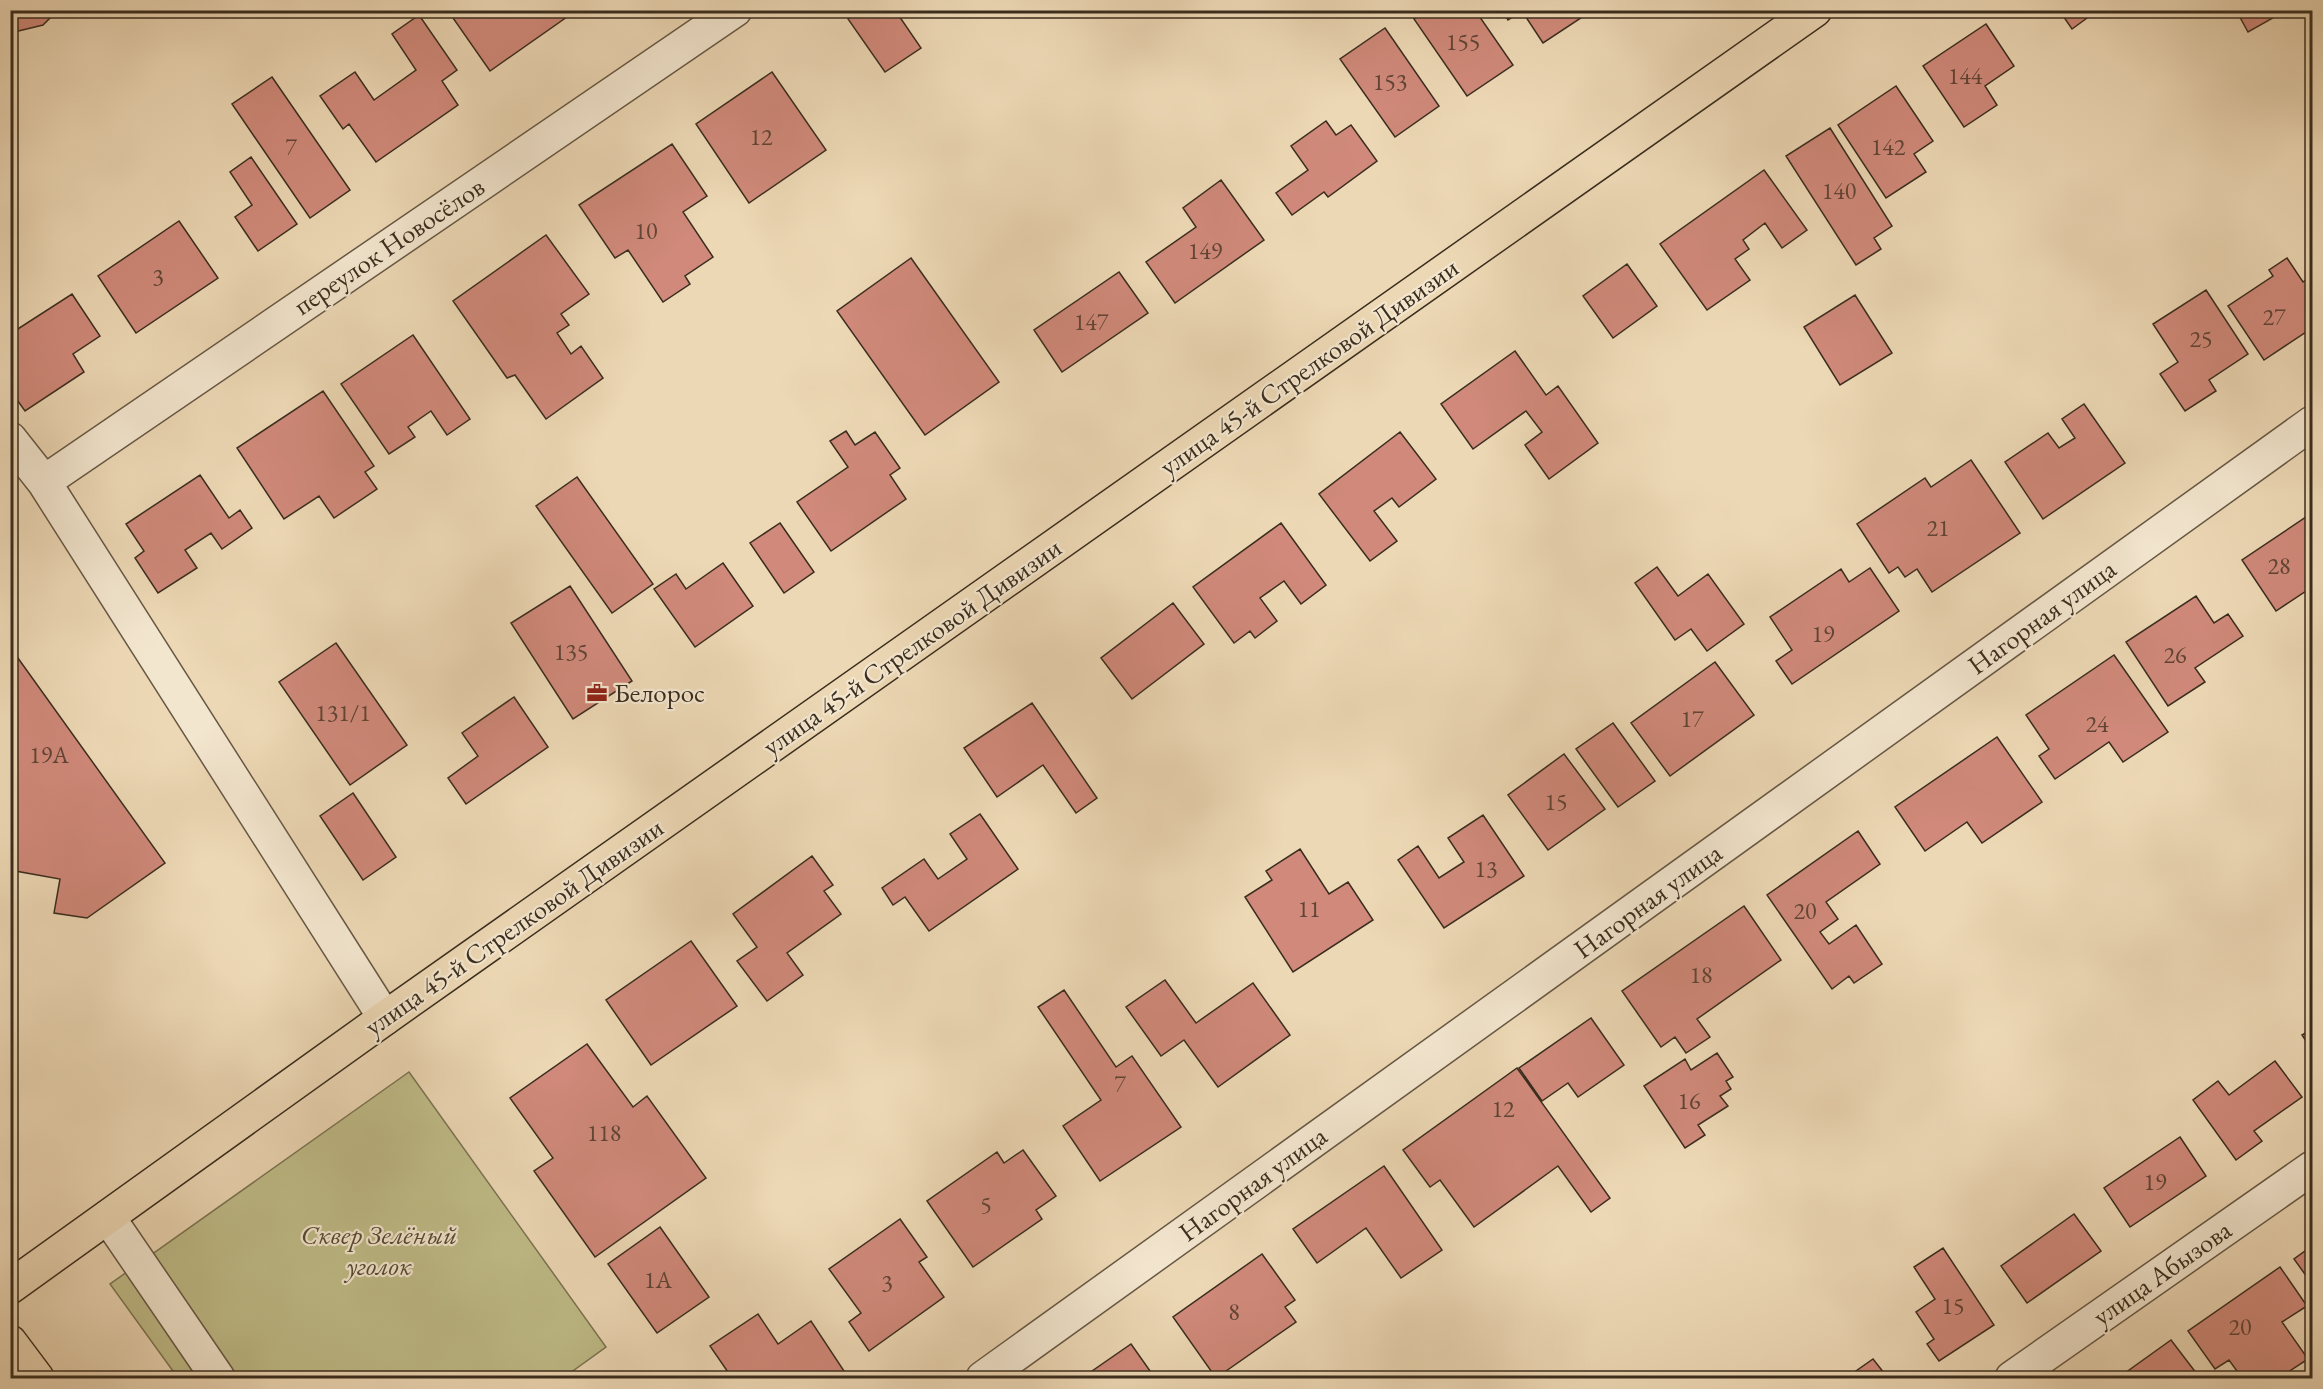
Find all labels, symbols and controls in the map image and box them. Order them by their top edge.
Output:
house number: 155 [1446,26,1480,57]
house number: 144 [1948,60,1983,91]
house number: 153 [1373,66,1407,97]
house number: 12 [749,121,773,152]
house number: 7 [285,131,297,162]
house number: 142 [1871,131,1906,162]
street label: переулок Новосёлов [286,169,491,323]
house number: 140 [1822,175,1856,206]
house number: 10 [634,215,658,246]
house number: 149 [1188,235,1223,266]
street label: улица 45-й Стрелковой Дивизии [1152,250,1465,483]
house number: 3 [152,261,164,292]
house number: 27 [2262,301,2286,332]
house number: 147 [1074,306,1109,337]
house number: 25 [2189,323,2213,354]
house number: 21 [1926,512,1950,543]
street label: улица 45-й Стрелковой Дивизии [755,530,1068,763]
house number: 28 [2267,550,2291,581]
street label: Нагорная улица [1961,551,2123,682]
house number: 19 [1811,618,1835,649]
house number: 135 [554,636,588,667]
house number: 26 [2163,639,2187,670]
place label: Белорос [614,675,705,710]
office icon: Белорос [585,681,609,705]
house number: 131/1 [315,697,371,728]
house number: 17 [1680,703,1704,734]
house number: 24 [2085,708,2109,739]
house number: 19А [29,739,69,770]
house number: 15 [1544,786,1568,817]
street label: улица 45-й Стрелковой Дивизии [357,810,670,1043]
street label: Нагорная улица [1567,835,1729,966]
house number: 13 [1474,853,1498,884]
house number: 11 [1297,893,1321,924]
house number: 20 [1793,895,1817,926]
house number: 18 [1689,959,1713,990]
house number: 7 [1114,1068,1126,1099]
house number: 16 [1677,1085,1701,1116]
house number: 12 [1491,1093,1515,1124]
house number: 118 [587,1117,621,1148]
street label: Нагорная улица [1172,1118,1334,1249]
house number: 19 [2143,1166,2167,1197]
house number: 5 [980,1189,992,1220]
street label: улица Абызова [2085,1212,2238,1333]
park label: Сквер Зелёный уголок [301,1217,457,1283]
house number: 1А [644,1264,672,1295]
house number: 3 [881,1267,893,1298]
house number: 15 [1941,1290,1965,1321]
house number: 8 [1228,1296,1240,1327]
house number: 20 [2228,1311,2252,1342]

